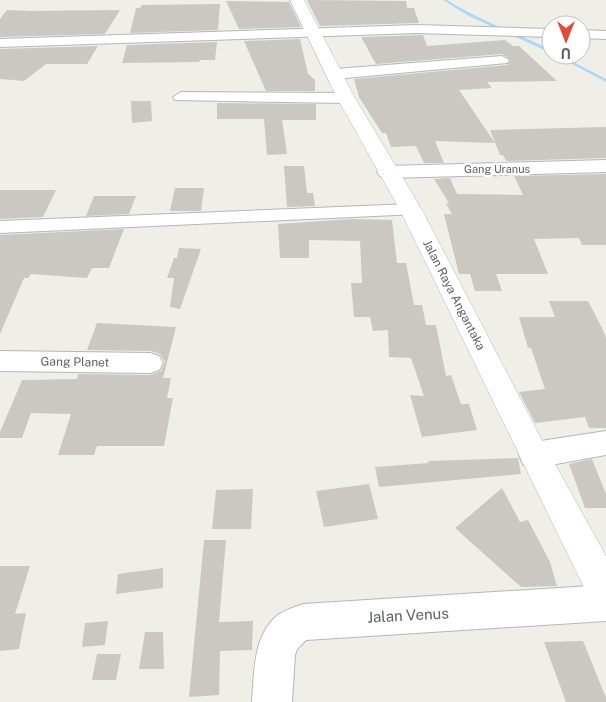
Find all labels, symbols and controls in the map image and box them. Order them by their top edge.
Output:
north arrow [541,15,591,65]
text: U [561,45,571,61]
street label: Gang Uranus [464,163,531,175]
street label: Jalan Raya Angantaka [420,237,488,353]
street label: Gang Planet [41,354,110,370]
street label: Jalan Venus [367,604,449,626]

